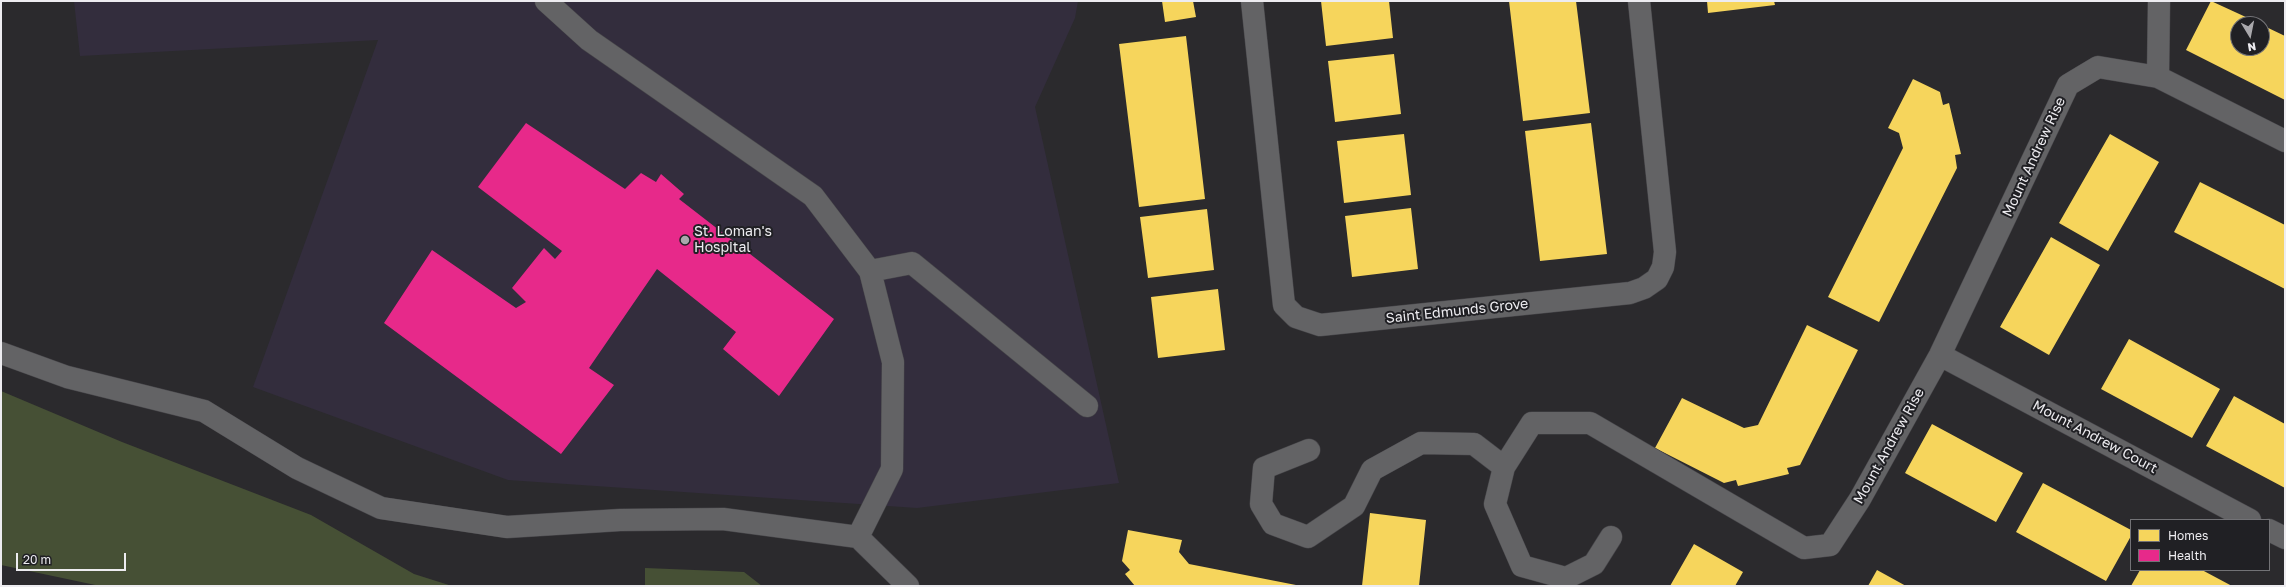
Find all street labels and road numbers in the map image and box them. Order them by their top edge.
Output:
street label: Mount Andrew Rise [1999,95,2069,219]
street label: Saint Edmunds Grove [1385,295,1529,327]
street label: Mount Andrew Rise [1850,385,1928,507]
street label: Mount Andrew Court [2030,397,2160,477]

